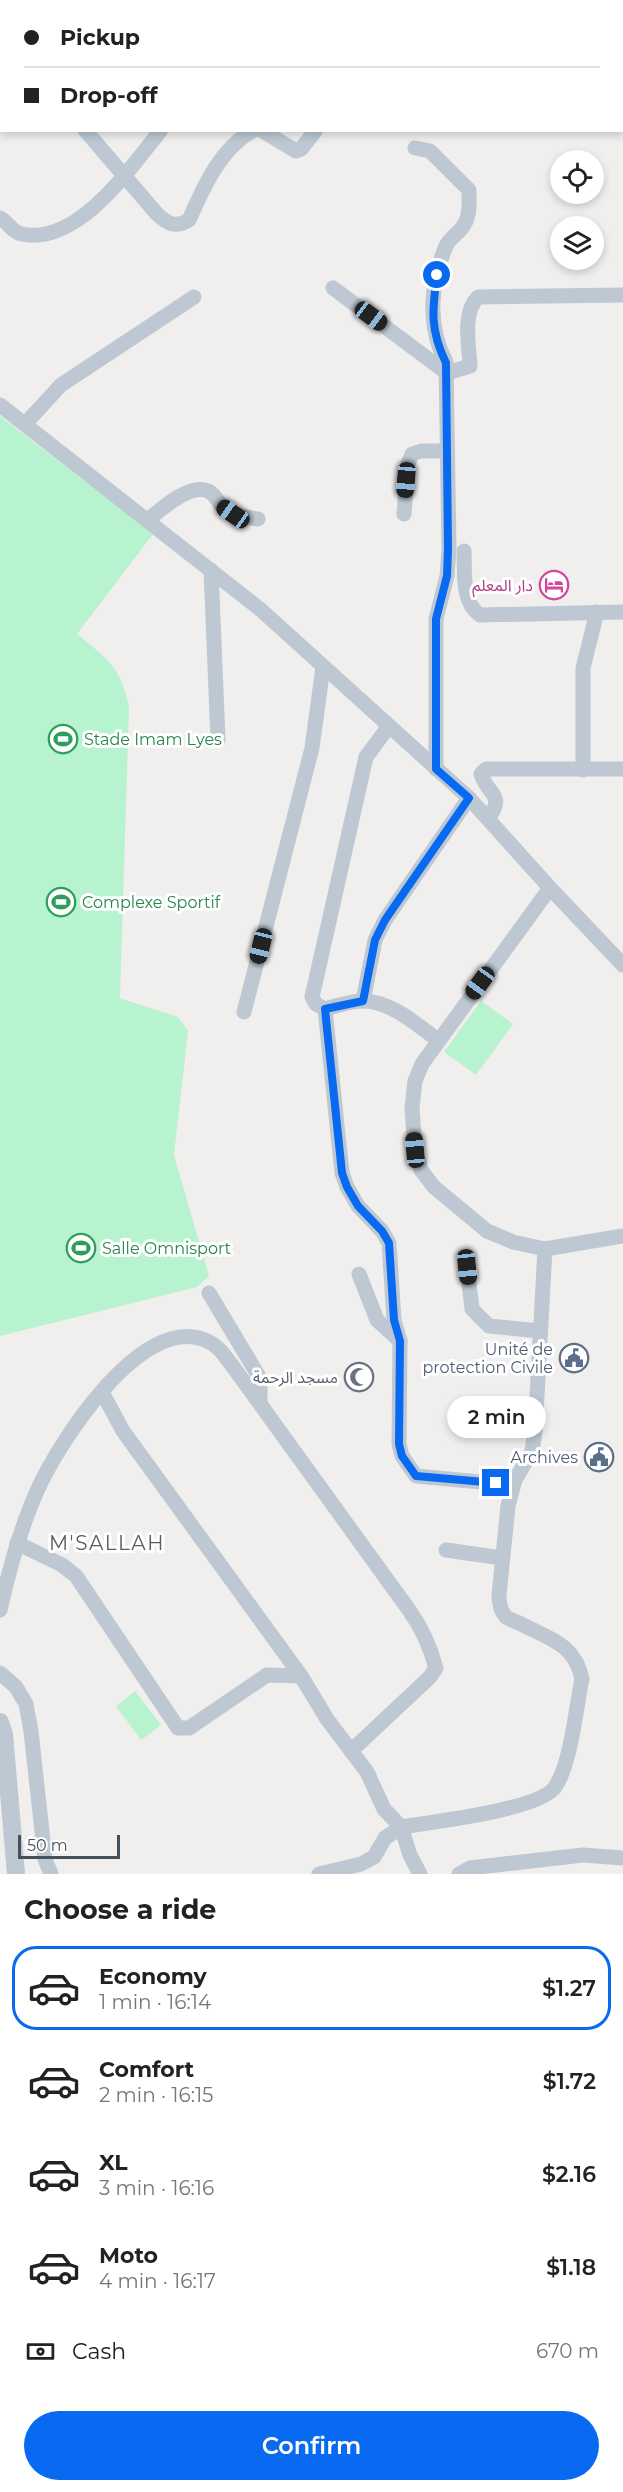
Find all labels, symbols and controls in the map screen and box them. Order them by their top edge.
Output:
text: Pickup [60,24,140,51]
text: Drop-off [60,82,158,109]
map controls [550,150,604,270]
button: locate [550,150,604,204]
button: layers [550,216,604,270]
route start [423,261,450,288]
car [351,298,391,334]
car [395,461,417,499]
car [213,496,253,532]
hotel icon: دار المعلم [538,569,570,601]
place label: دار المعلم [472,576,533,598]
sports icon: Stade Imam Lyes [47,723,79,755]
place label: Stade Imam Lyes [84,730,222,749]
sports icon: Complexe Sportif [45,886,77,918]
place label: Complexe Sportif [82,893,221,912]
car [248,926,274,966]
car [462,963,498,1003]
car [404,1131,426,1169]
sports icon: Salle Omnisport [65,1232,97,1264]
place label: Salle Omnisport [102,1239,232,1258]
car [456,1248,478,1286]
place label: Unité de protection Civile [423,1340,553,1377]
public building icon: Unité de protection Civile [558,1342,590,1374]
mosque icon: مسجد الرحمة [343,1361,375,1393]
place label: مسجد الرحمة [253,1368,338,1387]
callout: 2 min [446,1396,546,1438]
text: 2 min [468,1405,525,1429]
public building icon: Archives [583,1441,615,1473]
place label: Archives [510,1448,578,1467]
route end [482,1469,509,1496]
district label: M'SALLAH [49,1531,165,1555]
scale bar [18,1832,120,1860]
text: 50 m [27,1836,68,1855]
text: Choose a ride [24,1893,216,1926]
icon: car [27,1961,81,2015]
text: Economy [99,1963,207,1990]
text: $1.27 [542,1975,596,2002]
text: 1 min · 16:14 [99,1990,211,2014]
icon: car [27,2054,81,2108]
text: Comfort [99,2056,194,2083]
text: $1.72 [543,2068,596,2095]
text: 2 min · 16:15 [99,2083,213,2107]
icon: car [27,2147,81,2201]
text: XL [99,2149,128,2176]
text: $2.16 [542,2161,596,2188]
text: 3 min · 16:16 [99,2176,214,2200]
icon: car [27,2240,81,2294]
text: Moto [99,2242,158,2269]
text: $1.18 [546,2254,596,2281]
text: 4 min · 16:17 [99,2269,216,2293]
icon: cash [24,2335,57,2368]
text: Cash [72,2338,126,2365]
text: 670 m [536,2339,599,2363]
button: Confirm [24,2411,599,2480]

